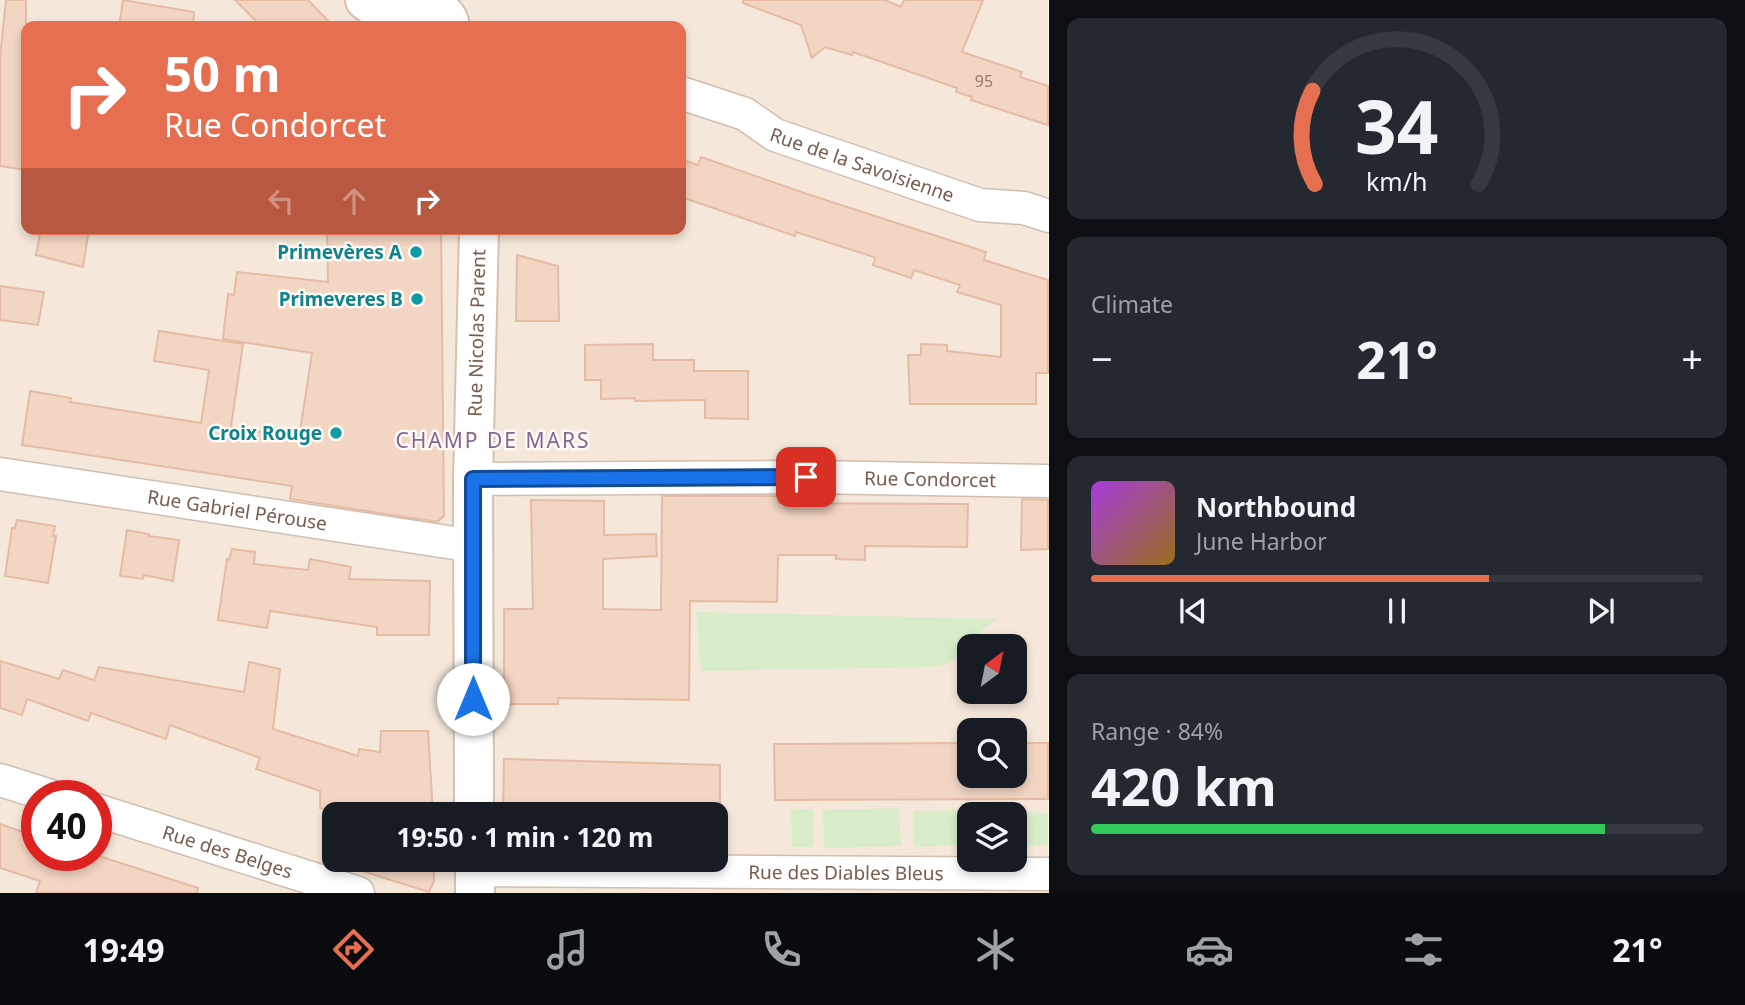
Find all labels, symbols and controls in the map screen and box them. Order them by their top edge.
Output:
text: 50 m [164,40,281,106]
icon: right [49,49,140,140]
house number: 95 [975,70,993,92]
text: 34 [1355,77,1439,176]
text: Rue Condorcet [164,103,386,146]
street label: Rue de la Savoisienne [766,121,958,208]
text: km/h [1366,164,1428,198]
icon: left [262,182,300,220]
icon: ahead [335,182,373,220]
icon: right [408,182,446,220]
place label: Primevères A [277,239,403,265]
marker: Primevères A [408,244,424,260]
street label: Rue Nicolas Parent [461,249,492,417]
place label: Primeveres B [279,286,403,312]
text: Climate [1091,288,1173,320]
marker: Primeveres B [409,291,425,307]
text: 21° [1356,323,1438,394]
text: − [1091,332,1113,384]
text: + [1681,332,1703,384]
place label: Croix Rouge [208,420,322,446]
marker: Croix Rouge [328,425,344,441]
district label: CHAMP DE MARS [396,426,591,454]
pin [776,447,836,507]
icon: arrive [787,458,825,496]
street label: Rue Condorcet [864,465,996,493]
street label: Rue Gabriel Pérouse [146,484,329,537]
text: Northbound [1196,489,1356,525]
text: June Harbor [1196,525,1327,557]
icon: previous [1174,592,1212,630]
icon: pause [1378,592,1416,630]
icon: next [1582,592,1620,630]
north arrow [957,634,1027,704]
map controls [957,634,1027,872]
position arrow [436,662,510,736]
text: Range · 84% [1091,715,1223,747]
button: search [957,718,1027,788]
text: 420 km [1091,750,1277,821]
speed limit sign: 40 [21,780,112,871]
button: layers [957,802,1027,872]
street label: Rue des Belges [159,819,296,884]
text: 19:50 · 1 min · 120 m [397,819,653,855]
street label: Rue des Diables Bleus [748,859,944,886]
icon: directions [329,925,378,974]
icon: music [543,925,592,974]
icon: phone [757,925,806,974]
icon: climate [971,925,1020,974]
icon: car [1185,925,1234,974]
icon: filters [1399,925,1448,974]
text: 19:49 [82,928,165,971]
text: 21° [1612,928,1663,971]

